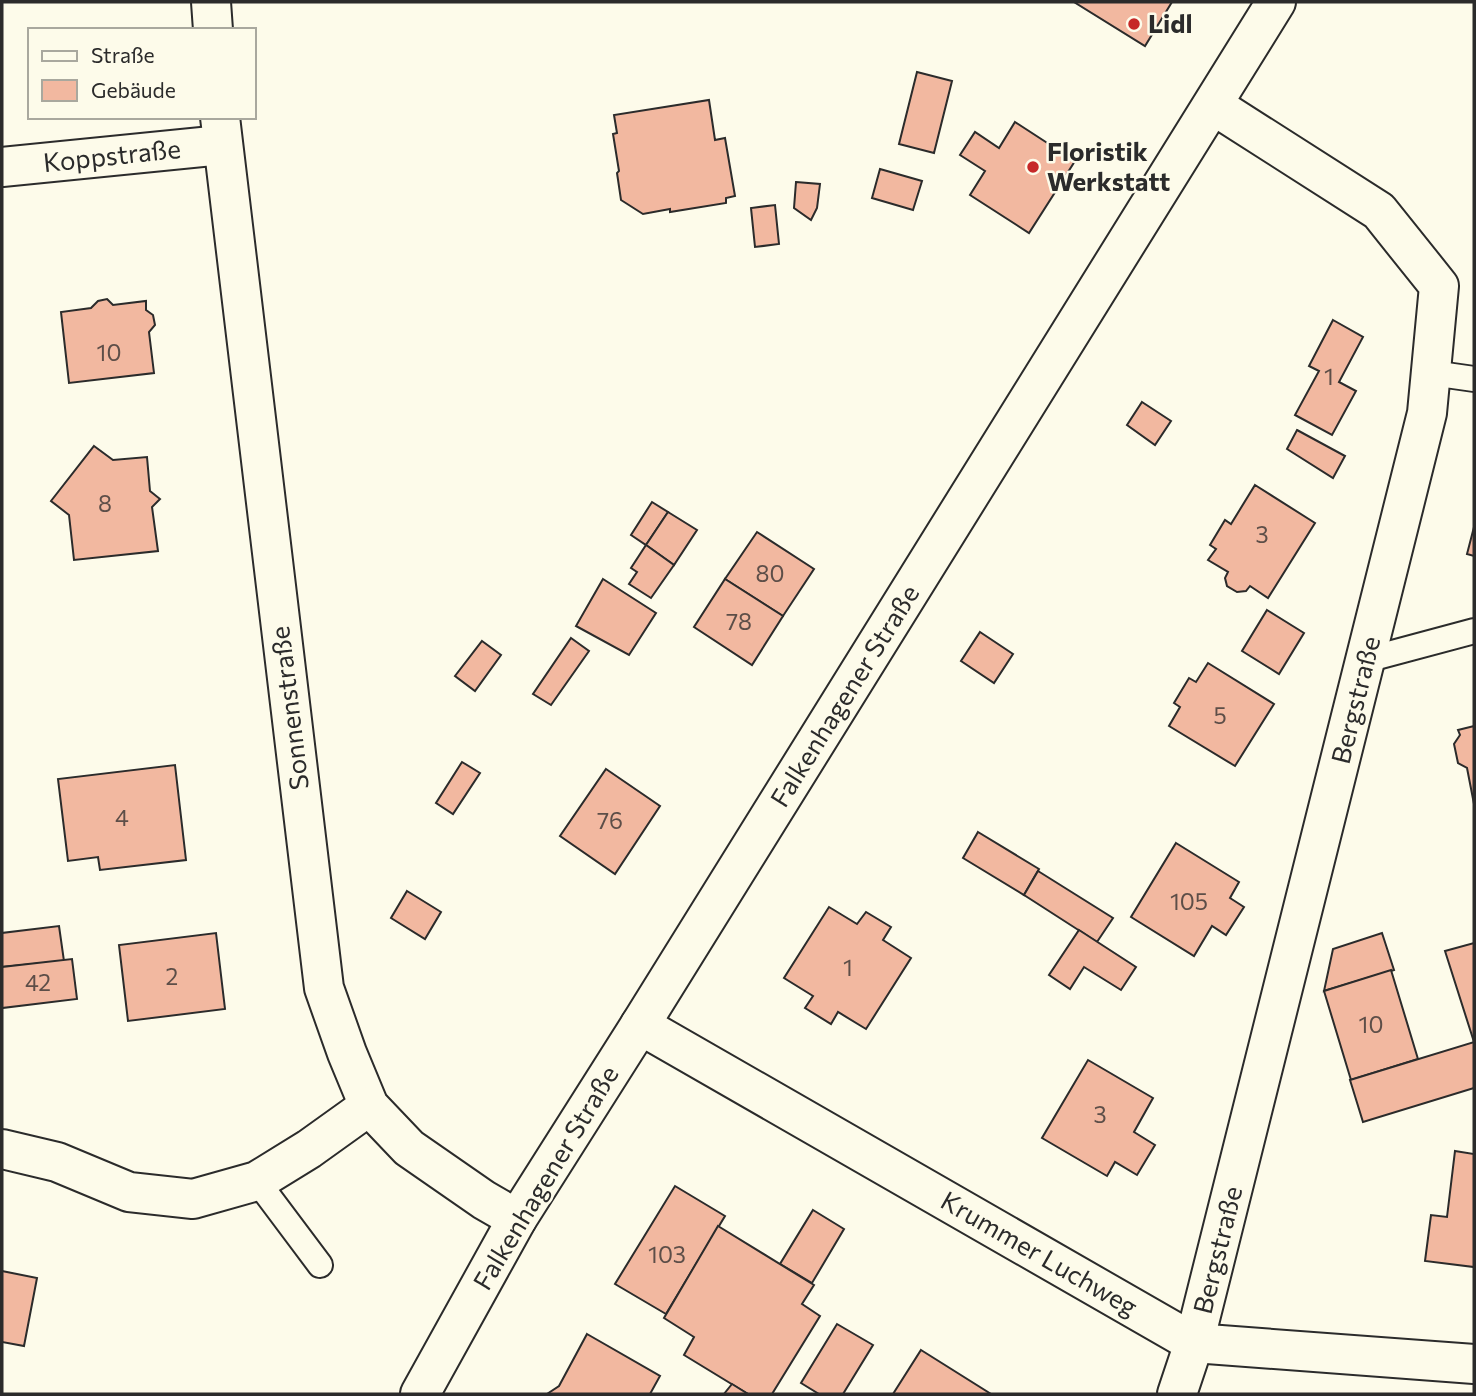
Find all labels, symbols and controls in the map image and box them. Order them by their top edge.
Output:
place label: Lidl [1148,7,1193,38]
marker: Lidl [1126,16,1142,32]
legend [28,28,256,119]
text: Straße [91,42,155,67]
text: Gebäude [91,77,176,102]
street label: Koppstraße [42,132,182,177]
place label: Floristik Werkstatt [1047,135,1170,196]
marker: Floristik Werkstatt [1025,159,1041,175]
house number: 10 [97,338,121,366]
house number: 1 [1324,362,1334,390]
house number: 8 [98,489,112,517]
house number: 3 [1255,520,1269,548]
house number: 80 [756,559,784,587]
street label: Falkenhagener Straße [763,579,925,812]
house number: 78 [726,607,752,635]
street label: Sonnenstraße [263,625,314,792]
street label: Bergstraße [1324,633,1385,767]
house number: 5 [1213,701,1227,729]
house number: 4 [115,803,129,831]
house number: 76 [597,806,623,834]
house number: 105 [1170,887,1208,915]
house number: 1 [843,953,853,981]
house number: 2 [166,962,178,990]
house number: 42 [25,968,51,996]
house number: 10 [1359,1010,1383,1038]
street label: Falkenhagener Straße [466,1060,624,1295]
house number: 3 [1093,1100,1107,1128]
street label: Bergstraße [1186,1183,1247,1317]
street label: Krummer Luchweg [936,1184,1144,1322]
house number: 103 [648,1240,686,1268]

